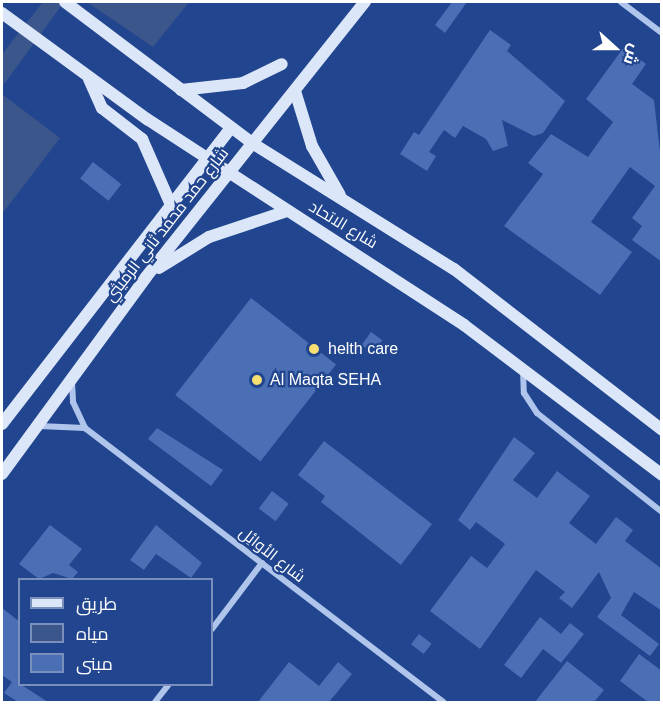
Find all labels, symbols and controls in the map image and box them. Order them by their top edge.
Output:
north arrow [585,18,645,78]
text: ش [621,42,644,67]
street label: شارع حمد محمد ثاني الرميثي [101,144,233,306]
street label: شارع الاتحاد [305,197,381,253]
place label: helth care [328,339,398,359]
marker: helth care [305,340,323,358]
place label: Al Maqta SEHA [270,370,381,390]
marker: Al Maqta SEHA [248,371,266,389]
street label: شارع الأوائِل [235,523,309,587]
legend [18,578,213,686]
text: طريق [76,594,117,614]
text: مياه [76,624,109,644]
text: مبنى [76,654,113,674]

